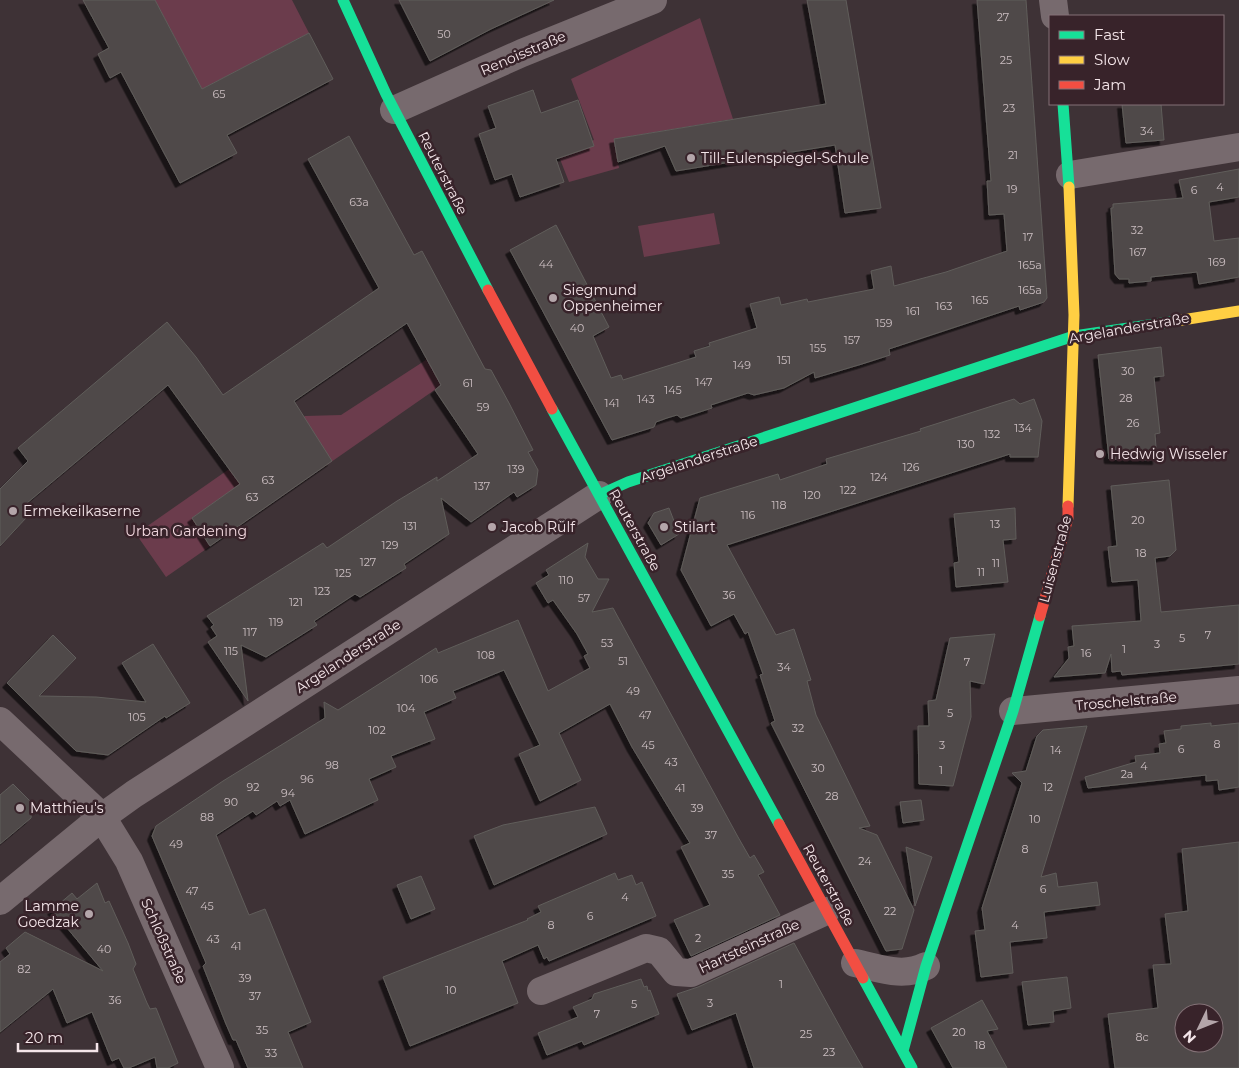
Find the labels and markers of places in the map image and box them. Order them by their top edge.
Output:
place label: Till-Eulenspiegel-Schule [701,149,869,167]
marker: Till-Eulenspiegel-Schule [685,152,697,164]
place label: Siegmund Oppenheimer [563,281,663,315]
marker: Siegmund Oppenheimer [547,292,559,304]
place label: Hedwig Wisseler [1110,445,1228,463]
marker: Hedwig Wisseler [1094,448,1106,460]
place label: Ermekeilkaserne [23,502,140,520]
marker: Ermekeilkaserne [7,505,19,517]
place label: Jacob Rülf [501,518,576,536]
place label: Stilart [674,518,716,536]
marker: Jacob Rülf [486,521,498,533]
marker: Stilart [658,521,670,533]
place label: Matthieu's [30,799,104,817]
marker: Matthieu's [14,802,26,814]
place label: Lamme Goedzak [18,897,80,931]
marker: Lamme Goedzak [83,908,95,920]

